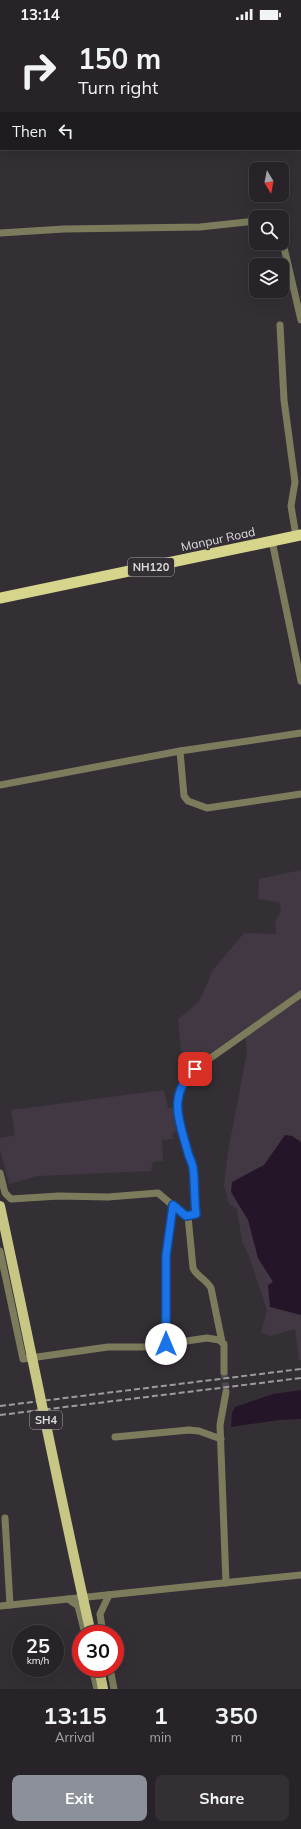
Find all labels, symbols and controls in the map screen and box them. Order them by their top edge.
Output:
text: 13:14 [20,5,60,24]
text: 150 m [78,41,161,76]
icon: right [12,44,64,96]
text: Turn right [78,76,158,99]
icon: left [55,120,77,142]
text: Then [12,122,47,141]
north arrow [249,162,289,202]
map controls [249,162,289,298]
button: search [249,210,289,250]
button: layers [249,258,289,298]
street label: Manpur Road [179,524,257,554]
road number: NH120 [128,558,174,576]
pin [178,1052,212,1086]
icon: arrive [184,1058,206,1080]
position arrow [145,1323,187,1365]
road number: SH4 [30,1411,62,1429]
speed limit sign: 30 [72,1625,124,1677]
text: 25 [26,1633,50,1658]
text: km/h [27,1654,49,1667]
text: 13:15 [43,1700,107,1730]
text: 1 [153,1700,168,1730]
text: 350 [215,1700,258,1730]
text: Arrival [55,1729,95,1745]
text: min [150,1729,172,1745]
text: m [231,1729,242,1745]
button: Exit [12,1775,147,1821]
button: Share [155,1775,289,1821]

